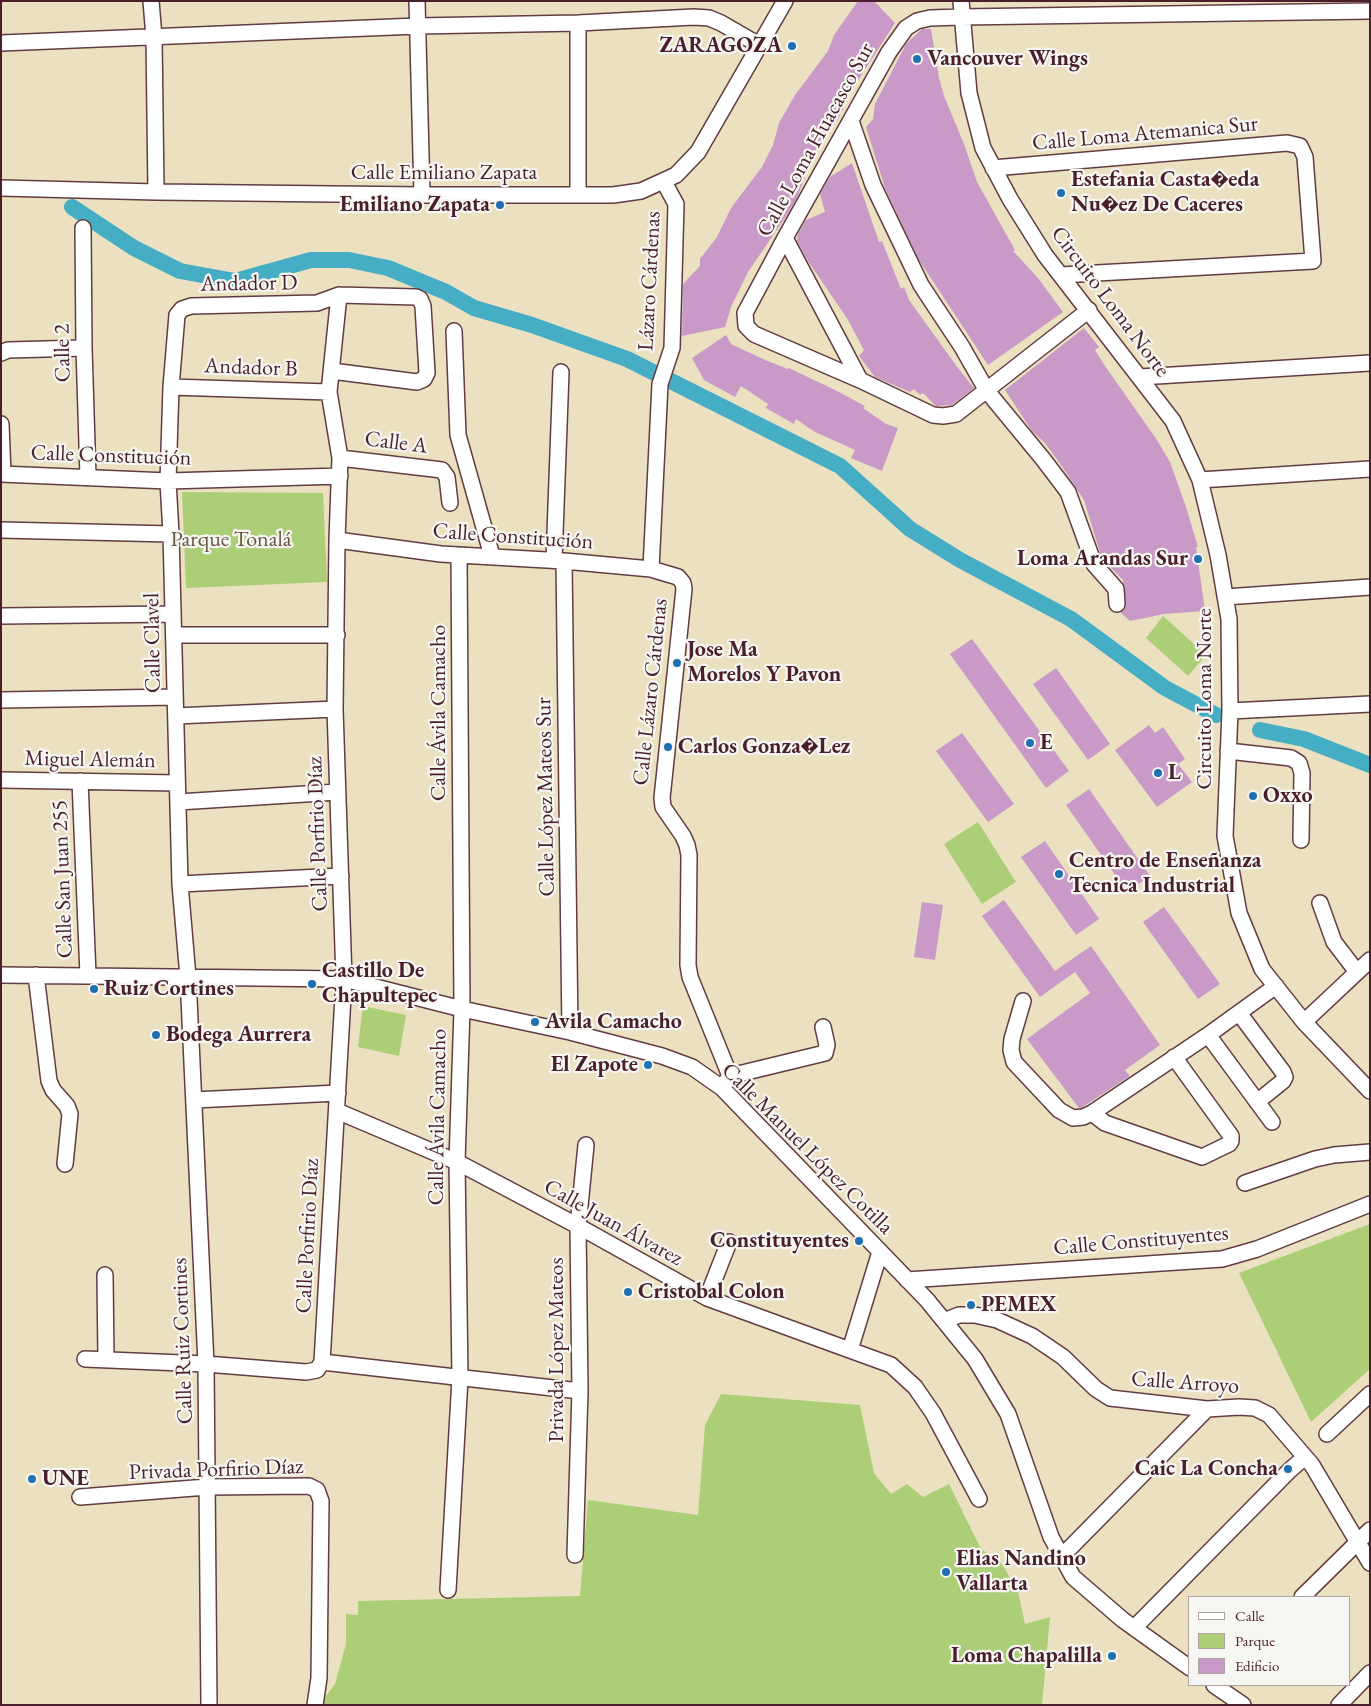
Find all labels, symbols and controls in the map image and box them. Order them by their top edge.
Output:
place label: ZARAGOZA [660,33,782,59]
street label: Calle Loma Huacasco Sur [752,38,880,242]
marker: ZARAGOZA [786,40,798,52]
place label: Vancouver Wings [927,46,1088,72]
marker: Vancouver Wings [911,53,923,65]
street label: Calle Loma Atemanica Sur [1031,111,1259,157]
street label: Calle Emiliano Zapata [351,160,537,186]
place label: Estefania Casta�eda Nu�ez De Caceres [1071,167,1259,218]
marker: Estefania Casta�eda Nu�ez De Caceres [1055,187,1067,199]
place label: Emiliano Zapata [340,192,490,218]
marker: Emiliano Zapata [494,199,506,211]
street label: Lázaro Cárdenas [633,210,667,352]
street label: Circuito Loma Norte [1045,222,1175,382]
street label: Andador D [200,270,298,298]
street label: Calle 2 [49,324,77,382]
street label: Andador B [204,353,298,383]
street label: Calle A [363,426,429,460]
street label: Calle Constitución [30,440,192,472]
street label: Calle Constitución [432,518,594,556]
park label: Parque Tonalá [171,527,291,553]
place label: Loma Arandas Sur [1017,546,1188,572]
marker: Loma Arandas Sur [1192,553,1204,565]
street label: Calle Clavel [139,593,167,693]
street label: Calle Lázaro Cárdenas [628,597,674,787]
street label: Circuito Loma Norte [1192,608,1218,790]
street label: Calle Ávila Camacho [426,625,452,801]
place label: Jose Ma Morelos Y Pavon [687,637,841,688]
marker: Jose Ma Morelos Y Pavon [671,657,683,669]
street label: Calle López Mateos Sur [531,697,561,897]
place label: E [1040,730,1053,756]
place label: Carlos Gonza�Lez [678,734,850,760]
marker: E [1024,737,1036,749]
marker: Carlos Gonza�Lez [662,741,674,753]
street label: Miguel Alemán [24,746,156,774]
street label: Calle Porfirio Díaz [302,756,334,912]
place label: L [1168,760,1181,786]
marker: L [1152,767,1164,779]
place label: Oxxo [1263,783,1312,809]
marker: Oxxo [1247,790,1259,802]
street label: Calle San Juan 255 [47,799,79,959]
place label: Centro de Enseñanza Tecnica Industrial [1069,848,1261,899]
marker: Centro de Enseñanza Tecnica Industrial [1053,868,1065,880]
place label: Castillo De Chapultepec [322,958,437,1009]
place label: Ruiz Cortines [104,976,234,1002]
marker: Castillo De Chapultepec [306,978,318,990]
marker: Ruiz Cortines [88,983,100,995]
place label: Avila Camacho [545,1009,682,1035]
marker: Avila Camacho [529,1016,541,1028]
place label: Bodega Aurrera [166,1022,311,1048]
street label: Calle Ávila Camacho [423,1028,453,1206]
marker: Bodega Aurrera [150,1029,162,1041]
place label: El Zapote [551,1052,638,1078]
street label: Calle Manuel López Cotilla [716,1058,898,1240]
marker: El Zapote [642,1059,654,1071]
street label: Calle Porfirio Díaz [291,1158,325,1314]
street label: Calle Juan Álvarez [539,1174,687,1272]
street label: Calle Constituyentes [1052,1220,1230,1262]
place label: Constituyentes [710,1228,849,1254]
marker: Constituyentes [853,1235,865,1247]
street label: Calle Ruiz Cortines [167,1257,199,1425]
street label: Privada López Mateos [544,1257,570,1443]
place label: Cristobal Colon [638,1279,785,1305]
marker: Cristobal Colon [622,1286,634,1298]
place label: PEMEX [981,1292,1056,1318]
marker: PEMEX [965,1299,977,1311]
street label: Calle Arroyo [1130,1366,1240,1400]
street label: Privada Porfirio Díaz [128,1454,304,1486]
place label: Caic La Concha [1135,1456,1278,1482]
marker: Caic La Concha [1282,1463,1294,1475]
place label: UNE [42,1466,89,1492]
marker: UNE [26,1473,38,1485]
place label: Elias Nandino Vallarta [956,1546,1086,1598]
marker: Elias Nandino Vallarta [940,1566,952,1578]
legend [1188,1596,1351,1686]
text: Calle [1235,1606,1265,1625]
text: Parque [1235,1631,1275,1650]
place label: Loma Chapalilla [951,1643,1102,1669]
marker: Loma Chapalilla [1106,1650,1118,1662]
text: Edificio [1235,1656,1279,1675]

